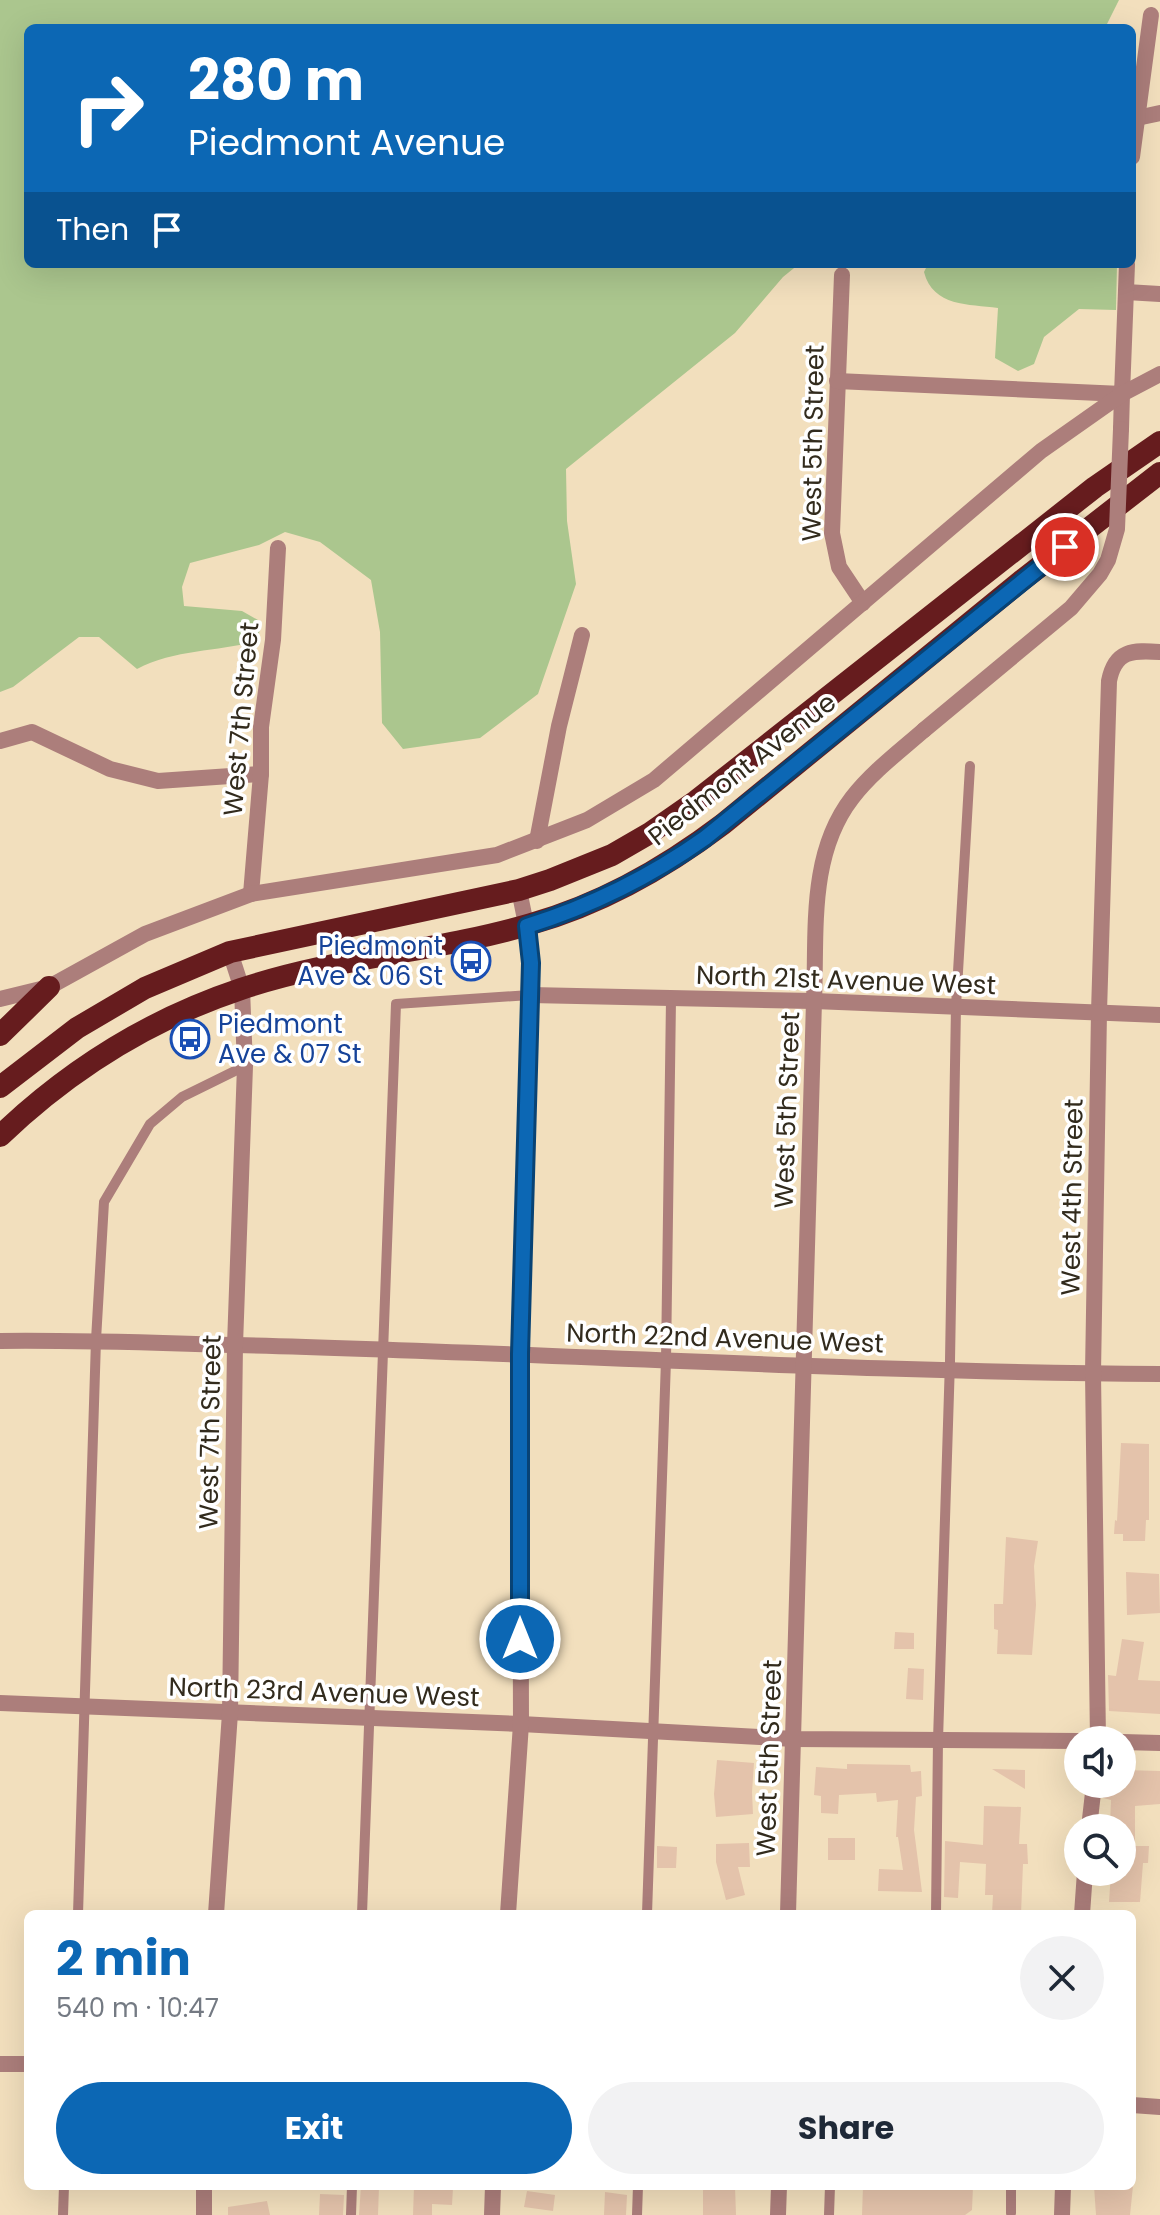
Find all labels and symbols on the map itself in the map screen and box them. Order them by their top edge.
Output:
street label: West 5th Street [793,344,833,542]
pin [1031,513,1099,581]
street label: West 7th Street [215,620,267,818]
street label: Piedmont Avenue [641,684,843,854]
place label: Piedmont Ave & 06 St [297,928,443,994]
bus stop icon: Piedmont Ave & 06 St [450,940,492,982]
street label: North 21st Avenue West [695,957,997,1003]
place label: Piedmont Ave & 07 St [218,1006,362,1072]
street label: West 5th Street [766,1011,808,1209]
bus stop icon: Piedmont Ave & 07 St [169,1018,211,1060]
street label: West 4th Street [1052,1098,1092,1296]
street label: North 22nd Avenue West [566,1314,884,1362]
street label: West 7th Street [190,1334,230,1530]
position arrow [478,1597,562,1681]
street label: West 5th Street [748,1659,790,1857]
street label: North 23rd Avenue West [168,1669,480,1715]

